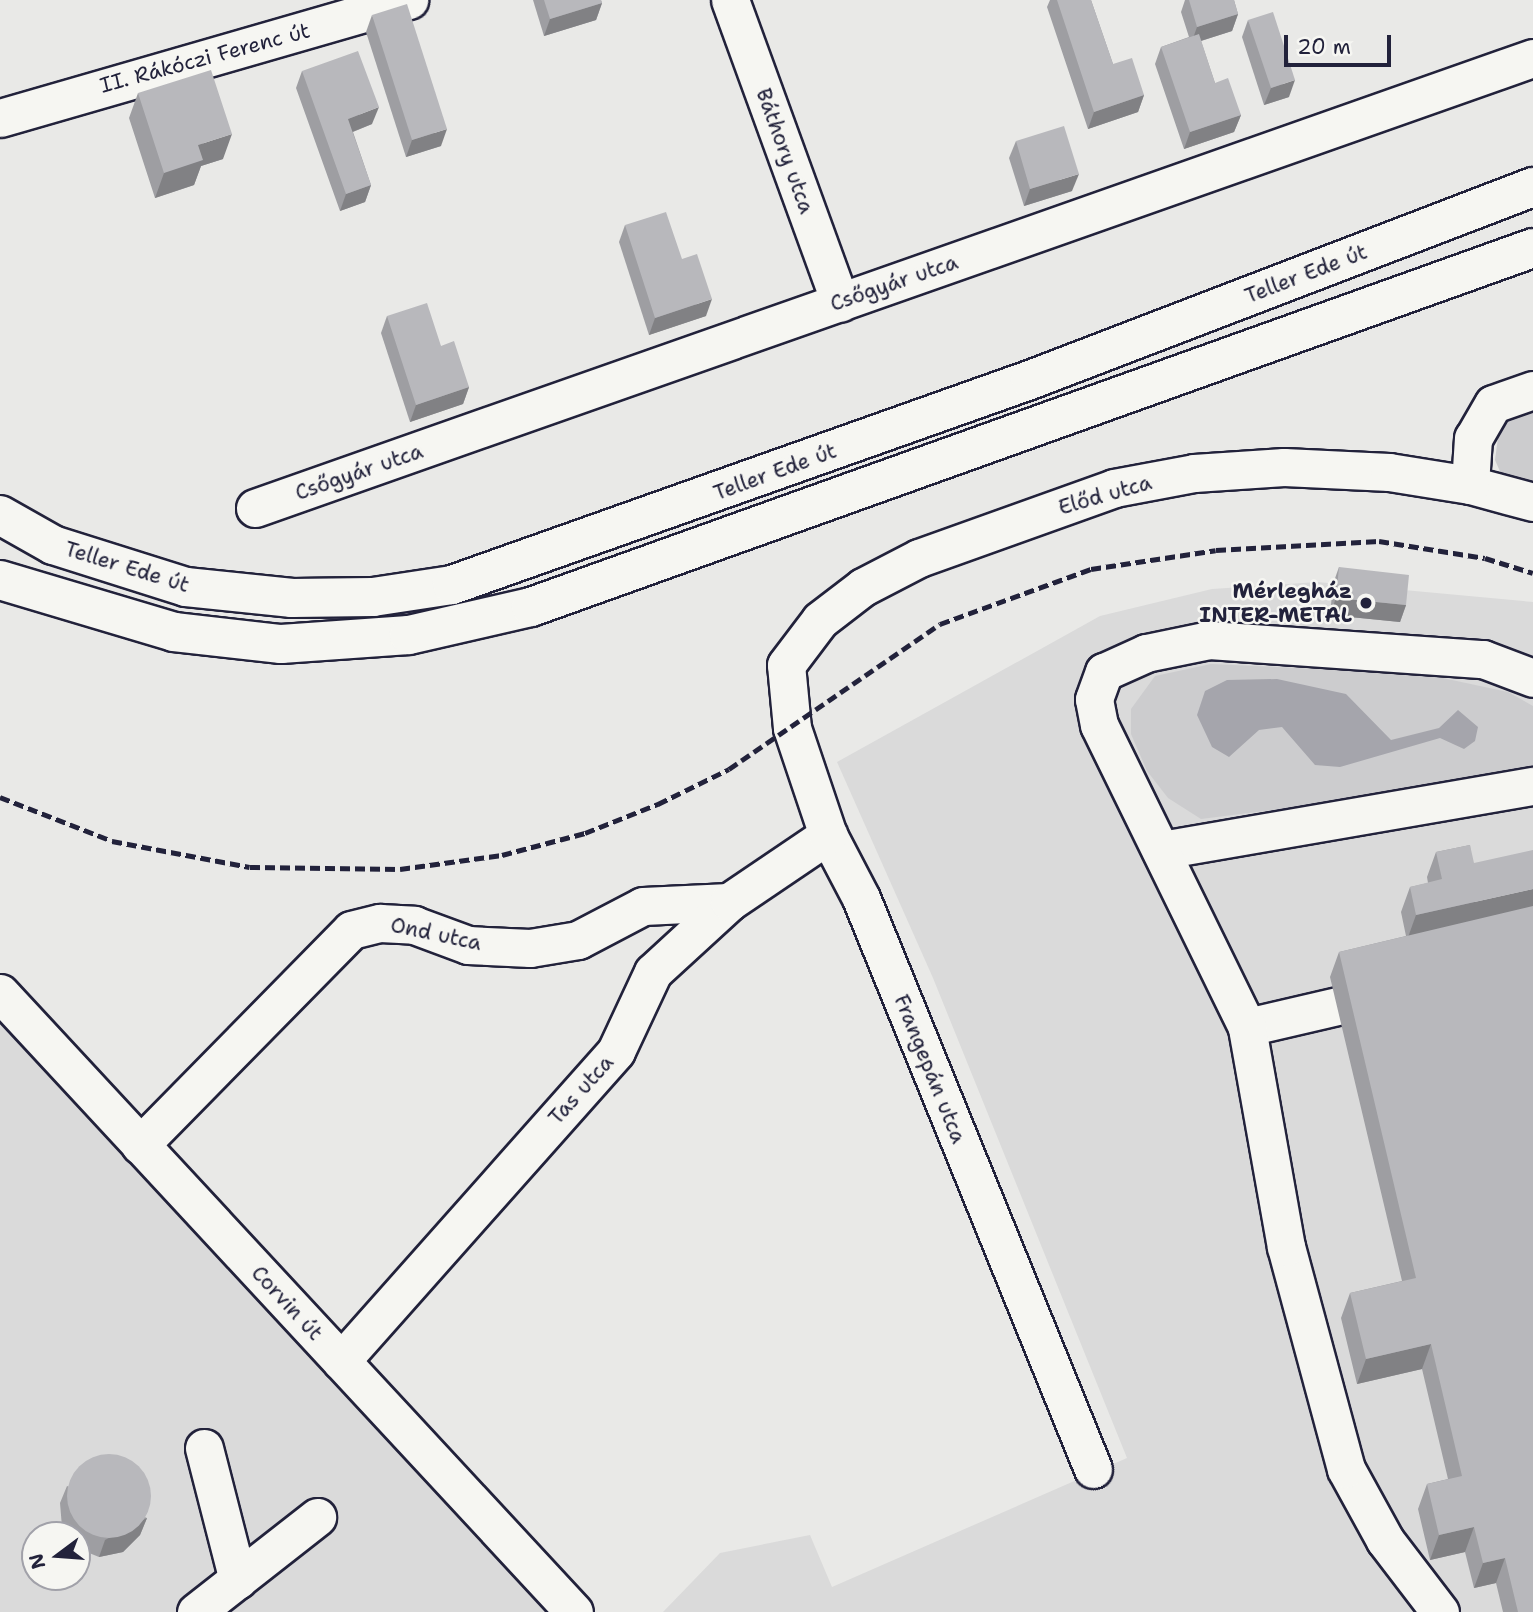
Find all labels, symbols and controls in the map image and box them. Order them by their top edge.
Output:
street label: II. Rákóczi Ferenc út [97,18,313,98]
scale bar [1288,21,1395,65]
text: 20 m [1297,33,1351,61]
street label: Báthory utca [751,85,819,217]
street label: Teller Ede út [1241,239,1371,309]
street label: Csőgyár utca [827,249,961,317]
street label: Csőgyár utca [292,438,426,506]
street label: Teller Ede út [710,438,840,506]
street label: Előd utca [1055,470,1155,520]
street label: Teller Ede út [62,536,192,598]
place label: Mérlegház INTER-METAL [1199,578,1352,628]
marker: Mérlegház INTER-METAL [1358,595,1374,611]
street label: Ond utca [388,912,484,956]
street label: Frangepán utca [889,991,971,1147]
street label: Tas utca [543,1050,619,1130]
street label: Corvin út [246,1260,328,1346]
north arrow [21,1521,91,1591]
text: N [23,1551,51,1572]

